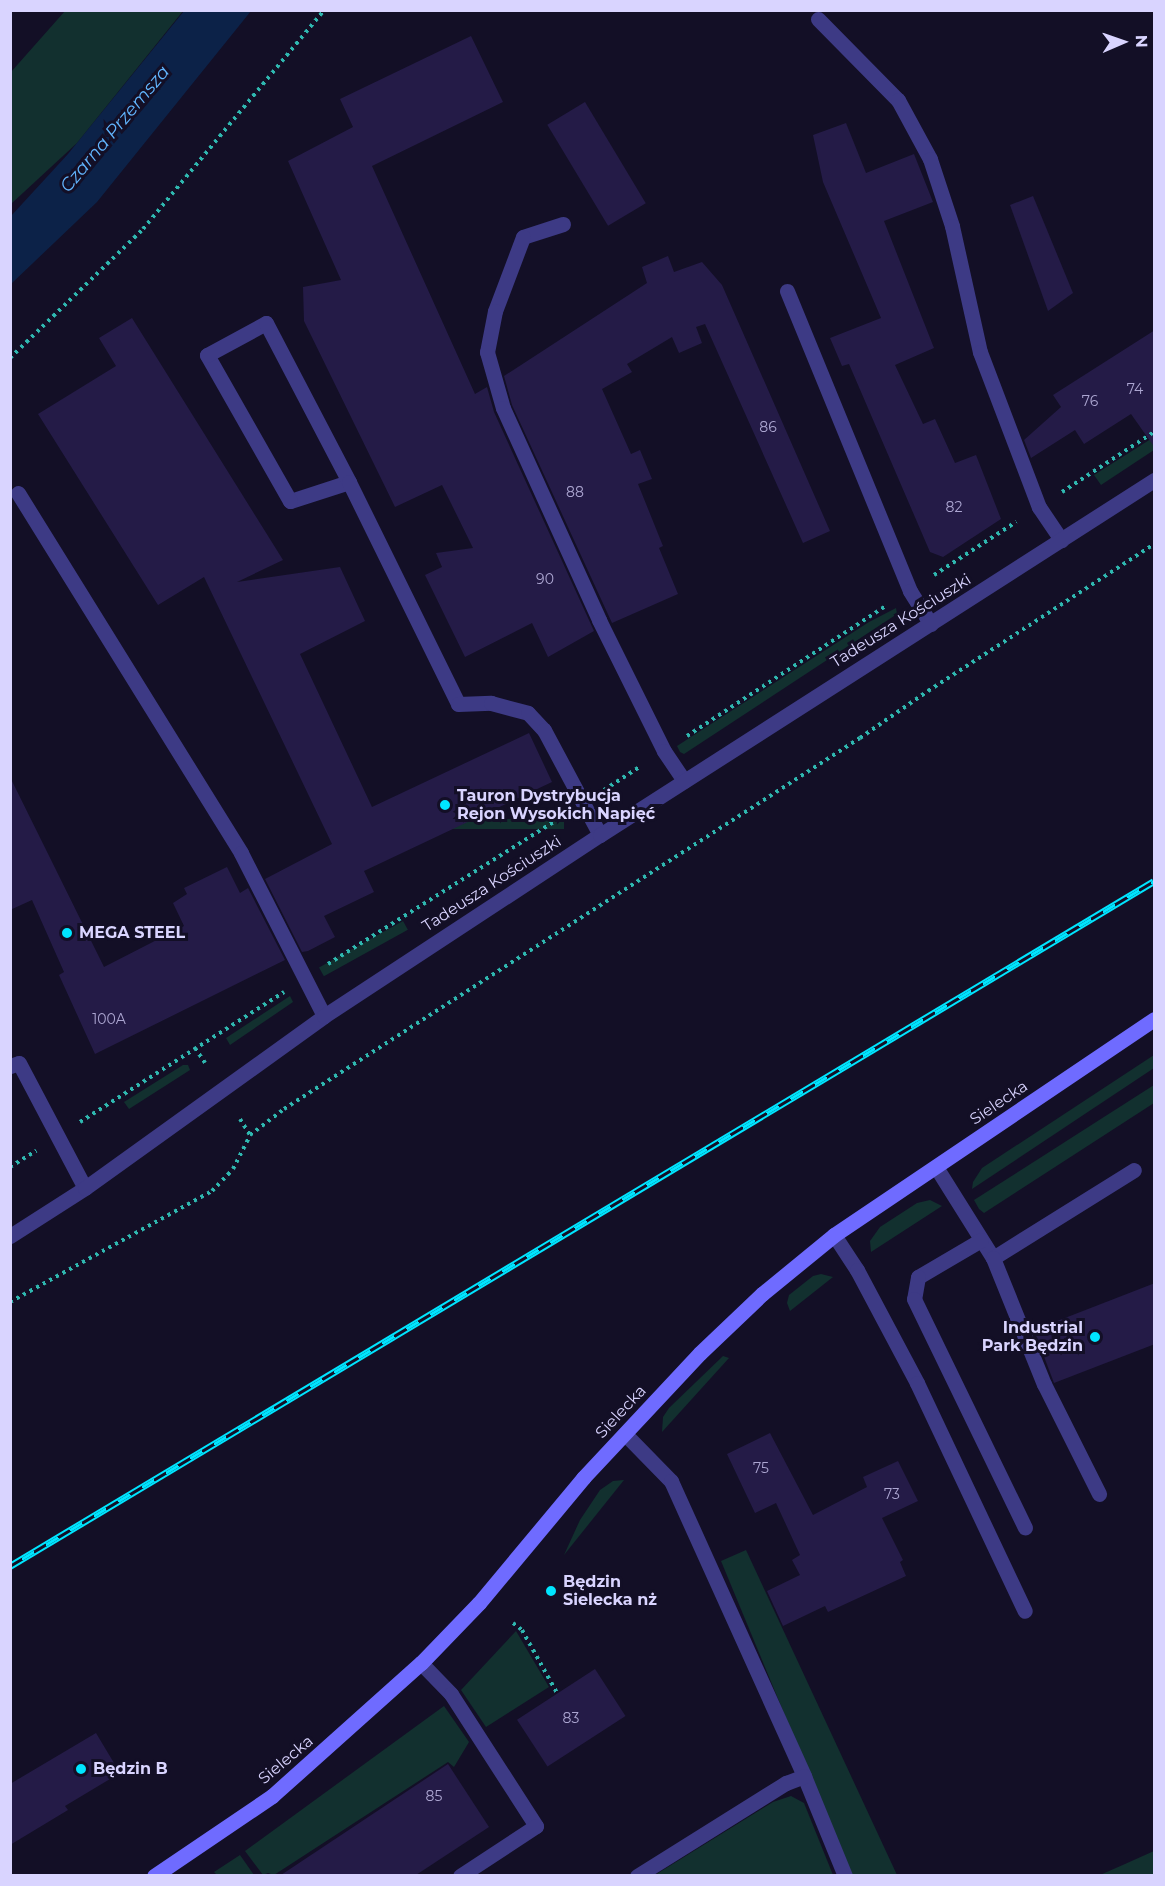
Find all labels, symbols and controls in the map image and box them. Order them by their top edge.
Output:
north arrow [1093,12,1153,72]
text: N [1132,35,1151,48]
water label: Czarna Przemsza [56,61,174,197]
house number: 74 [1127,381,1143,397]
house number: 76 [1082,393,1098,409]
house number: 86 [759,419,777,435]
house number: 88 [566,484,584,500]
house number: 82 [946,499,962,515]
street label: Tadeusza Kościuszki [827,570,975,672]
house number: 90 [536,571,554,587]
place label: Tauron Dystrybucja Rejon Wysokich Napięć [457,786,655,824]
marker: Tauron Dystrybucja Rejon Wysokich Napięć [438,798,452,812]
street label: Tadeusza Kościuszki [419,832,565,936]
place label: MEGA STEEL [79,923,185,943]
marker: MEGA STEEL [60,926,74,940]
house number: 100A [92,1011,126,1027]
street label: Sielecka [966,1077,1032,1129]
place label: Industrial Park Będzin [982,1318,1083,1356]
marker: Industrial Park Będzin [1088,1330,1102,1344]
street label: Sielecka [592,1381,650,1443]
house number: 75 [753,1460,769,1476]
house number: 73 [884,1486,900,1502]
place label: Będzin Sielecka nż [563,1572,657,1610]
marker: Będzin Sielecka nż [544,1584,558,1598]
house number: 83 [563,1710,579,1726]
street label: Sielecka [255,1732,317,1788]
place label: Będzin B [93,1759,168,1779]
marker: Będzin B [74,1762,88,1776]
house number: 85 [426,1788,442,1804]

